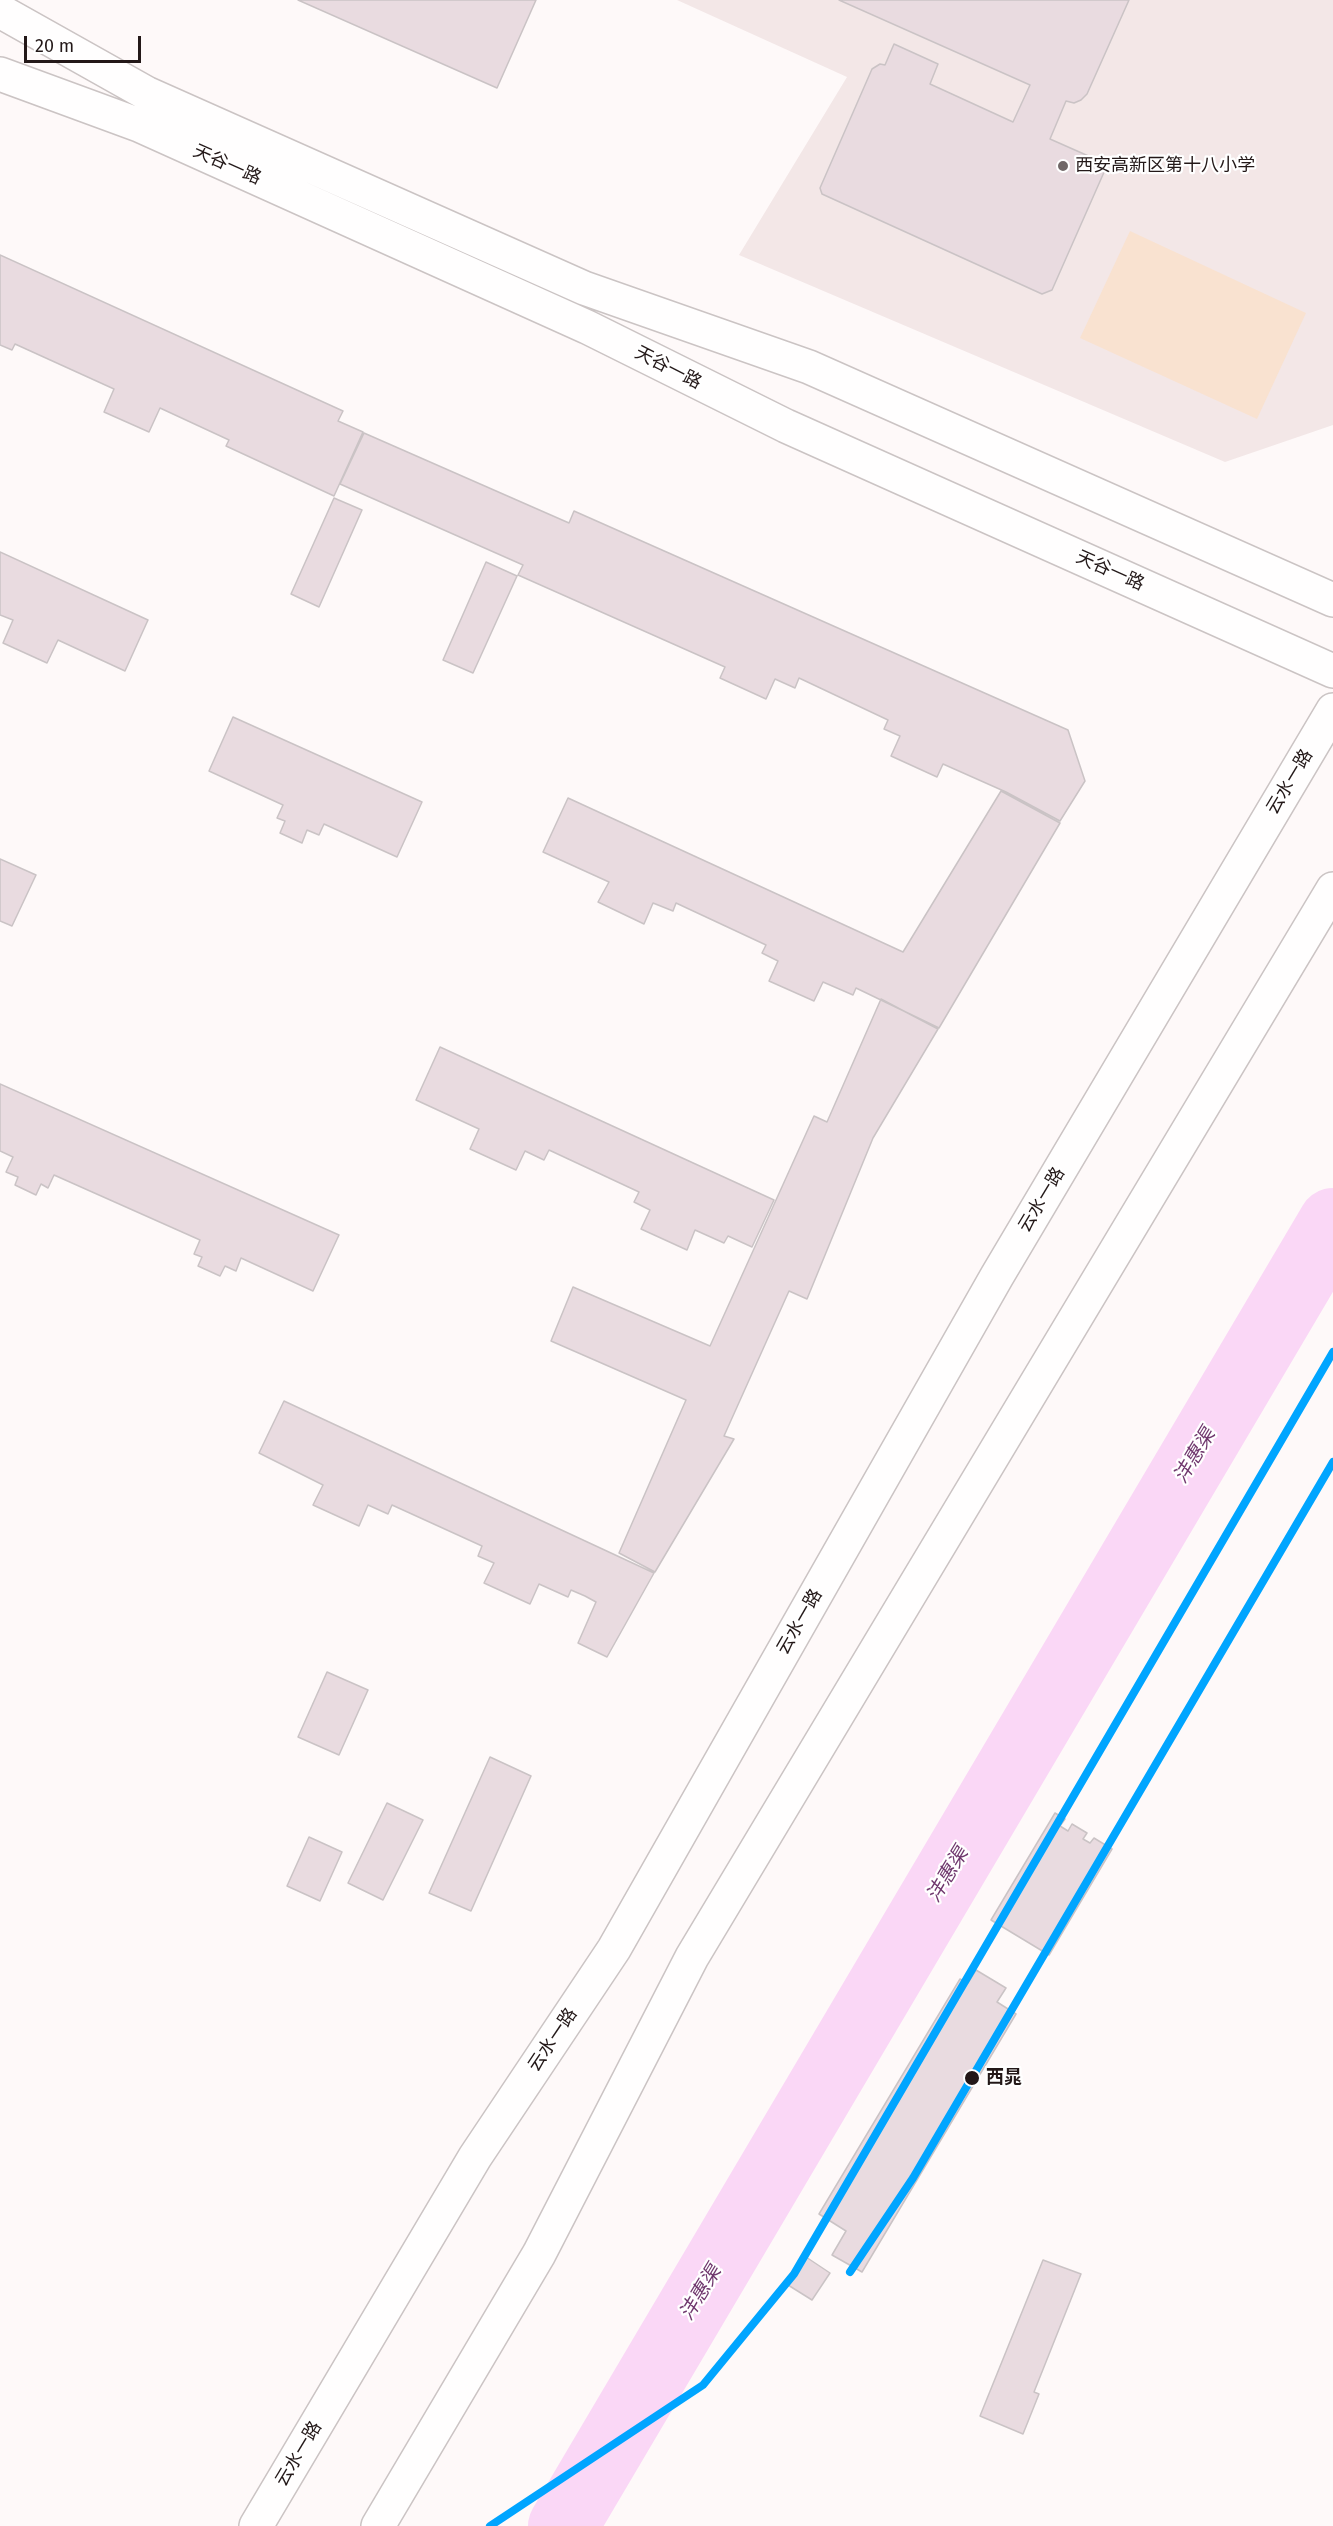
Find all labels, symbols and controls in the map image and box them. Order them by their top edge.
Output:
scale bar [27,24,144,62]
text: 20 m [35,35,74,57]
street label: 天谷一路 [190,140,264,190]
place label: 西安高新区第十八小学 [1075,155,1255,177]
marker: 西安高新区第十八小学 [1056,159,1070,173]
street label: 天谷一路 [631,342,705,394]
street label: 天谷一路 [1073,546,1147,596]
street label: 云水一路 [1262,746,1318,818]
street label: 云水一路 [1014,1164,1070,1236]
water label: 沣惠渠 [1169,1424,1221,1488]
street label: 云水一路 [773,1585,827,1659]
water label: 沣惠渠 [922,1843,974,1907]
street label: 云水一路 [524,2004,582,2076]
place label: 西晁 [986,2067,1022,2089]
marker: 西晁 [963,2069,981,2087]
water label: 沣惠渠 [675,2261,727,2325]
street label: 云水一路 [271,2418,327,2490]

